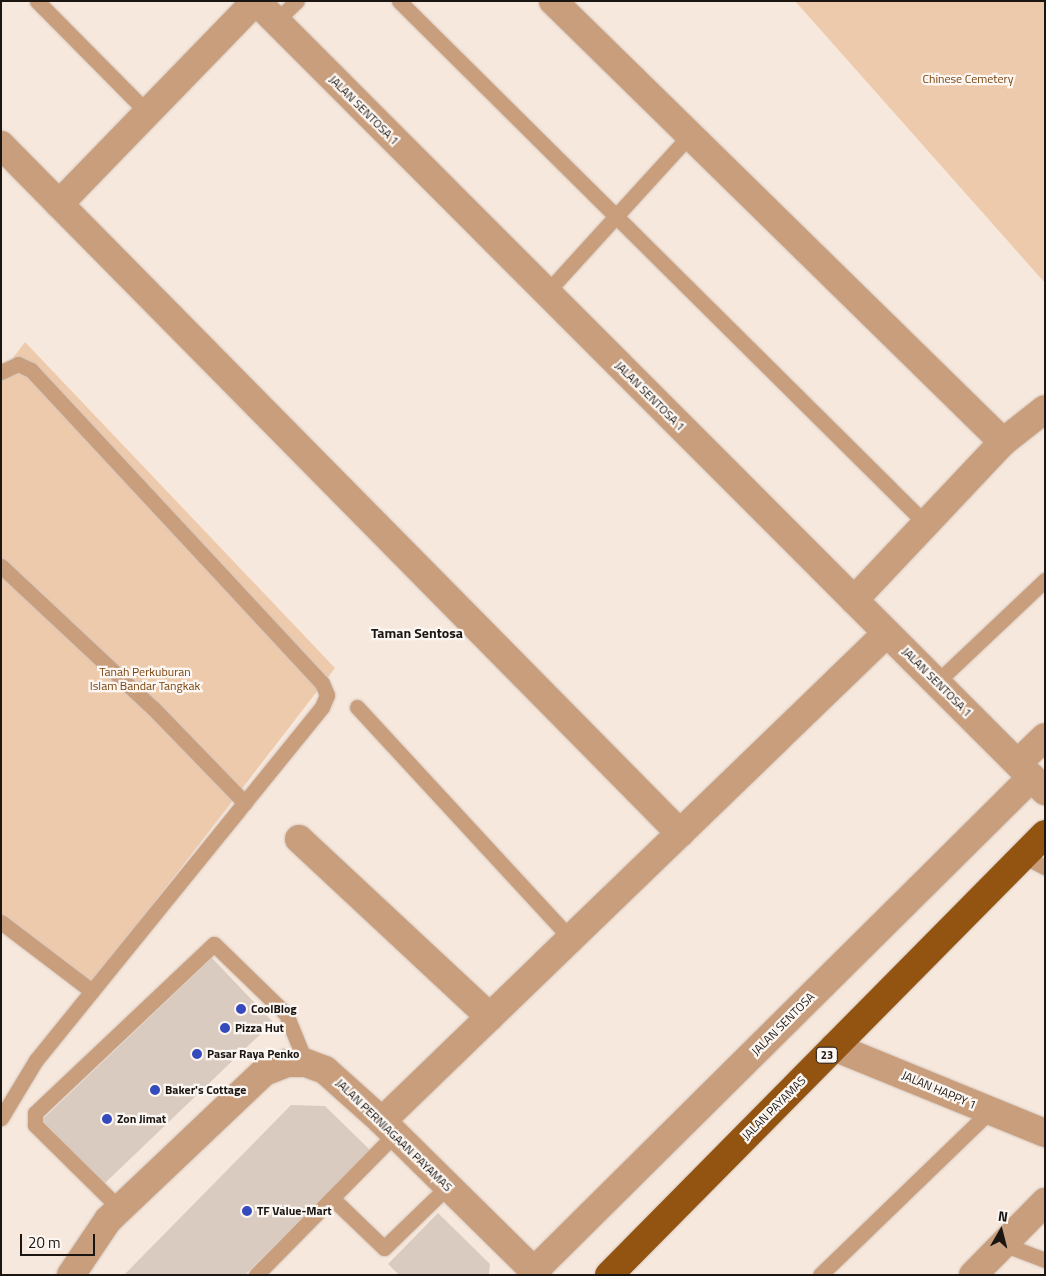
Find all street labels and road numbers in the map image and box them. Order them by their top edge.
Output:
street label: JALAN SENTOSA 1 [326,72,402,148]
street label: JALAN SENTOSA 1 [612,358,688,434]
street label: JALAN SENTOSA 1 [899,644,975,720]
street label: JALAN SENTOSA [749,990,817,1058]
road number: 23 [816,1046,838,1064]
street label: JALAN HAPPY 1 [900,1068,978,1112]
street label: JALAN PAYAMAS [739,1073,809,1143]
street label: JALAN PERNIAGAAN PAYAMAS [333,1076,455,1194]

